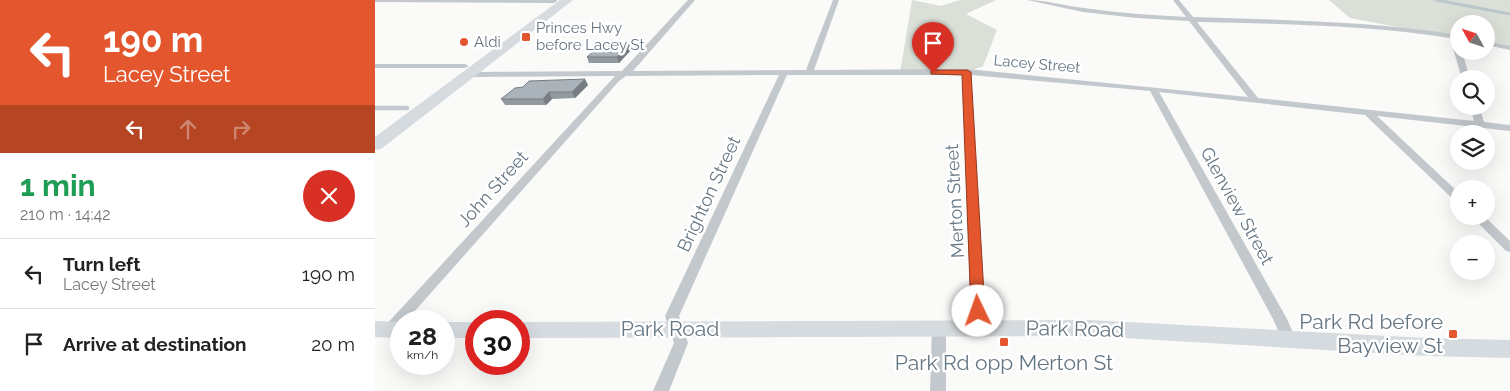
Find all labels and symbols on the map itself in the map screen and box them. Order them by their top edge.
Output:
north arrow [1450,15,1495,60]
place label: Princes Hwy before Lacey St [536,19,644,54]
pin [912,22,954,73]
marker: Princes Hwy before Lacey St [520,31,532,43]
place label: Aldi [474,33,501,51]
marker: Aldi [458,36,470,48]
street label: Lacey Street [993,51,1081,77]
street label: Brighton Street [673,133,745,255]
street label: Glenview Street [1196,143,1278,268]
street label: Merton Street [941,144,968,259]
street label: John Street [453,146,532,231]
position arrow [951,284,1003,336]
place label: Park Rd before Bayview St [1299,309,1443,358]
speed limit sign: 30 [465,310,530,375]
street label: Park Road [1025,315,1125,342]
street label: Park Road [621,316,719,341]
marker: Park Rd before Bayview St [1447,328,1459,340]
marker: Park Rd opp Merton St [998,336,1010,348]
place label: Park Rd opp Merton St [895,350,1113,375]

